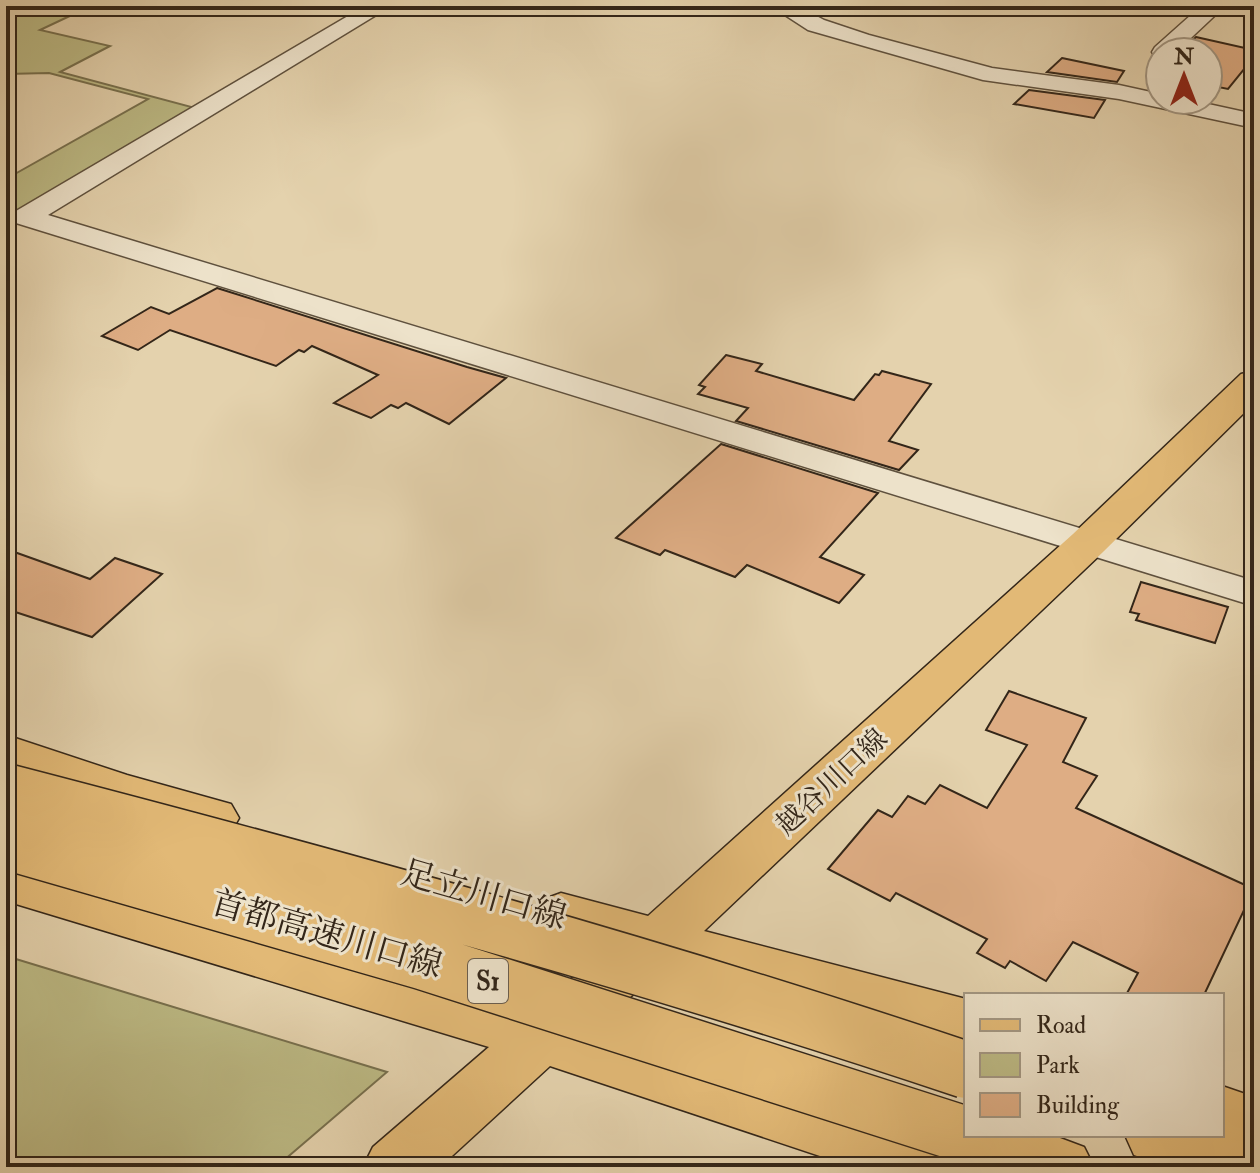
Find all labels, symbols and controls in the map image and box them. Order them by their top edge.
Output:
north arrow [1144,36,1224,116]
text: N [1173,43,1194,71]
street label: 越谷川口線 [769,722,895,843]
street label: 足立川口線 [396,851,571,940]
street label: 首都高速川口線 [206,881,447,988]
road number: S1 [468,959,508,1003]
legend [964,993,1224,1137]
text: Road [1036,1010,1086,1041]
text: Park [1036,1050,1080,1081]
text: Building [1036,1090,1120,1121]

